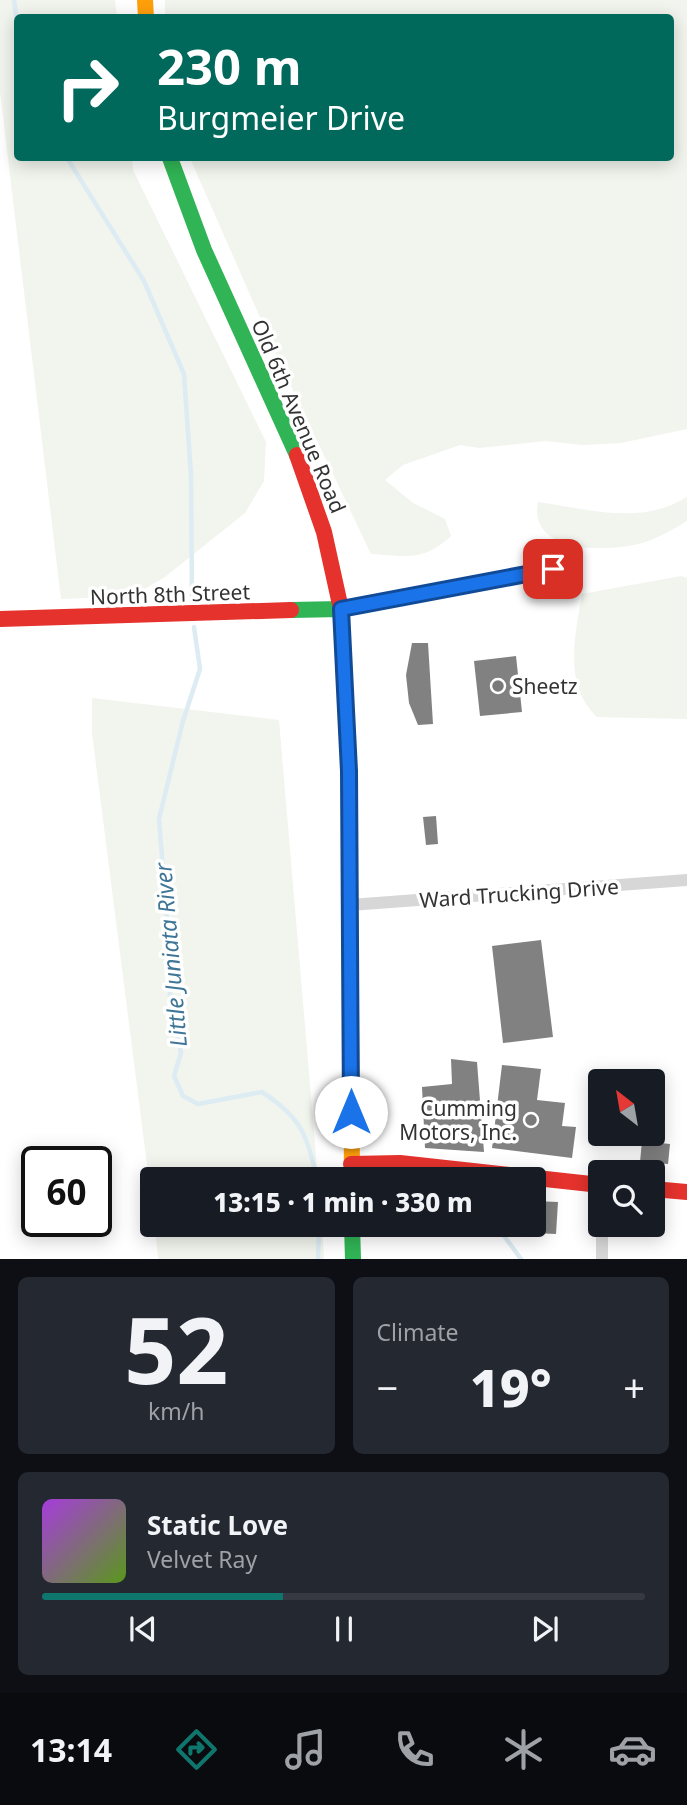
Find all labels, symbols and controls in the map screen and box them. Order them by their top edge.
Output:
text: 230 m [157,33,302,99]
icon: right [42,42,133,133]
text: Burgmeier Drive [157,96,405,139]
street label: Old 6th Avenue Road [245,315,353,517]
pin [523,539,583,599]
icon: arrive [534,550,572,588]
street label: North 8th Street [90,577,251,611]
place label: Sheetz [512,672,578,700]
marker: Sheetz [490,678,506,694]
water label: Little Juniata River [146,861,194,1048]
street label: Ward Trucking Drive [418,872,620,914]
north arrow [588,1069,665,1146]
map controls [588,1069,665,1237]
position arrow [314,1075,388,1149]
place label: Cumming Motors, Inc. [399,1094,517,1146]
marker: Cumming Motors, Inc. [523,1112,539,1128]
speed limit sign: 60 [21,1146,112,1237]
button: search [588,1160,665,1237]
text: 13:15 · 1 min · 330 m [213,1184,473,1220]
text: 52 [124,1287,228,1411]
text: Climate [377,1316,459,1348]
text: 19° [470,1351,552,1422]
text: − [377,1361,398,1413]
text: + [623,1361,645,1413]
text: km/h [148,1395,205,1427]
text: Static Love [147,1507,288,1543]
text: Velvet Ray [147,1543,257,1575]
icon: previous [124,1610,162,1648]
icon: pause [325,1610,363,1648]
icon: next [526,1610,564,1648]
icon: directions [172,1725,221,1774]
icon: music [281,1725,330,1774]
icon: phone [390,1725,439,1774]
icon: climate [499,1725,548,1774]
icon: car [608,1725,657,1774]
text: 13:14 [30,1728,112,1771]

